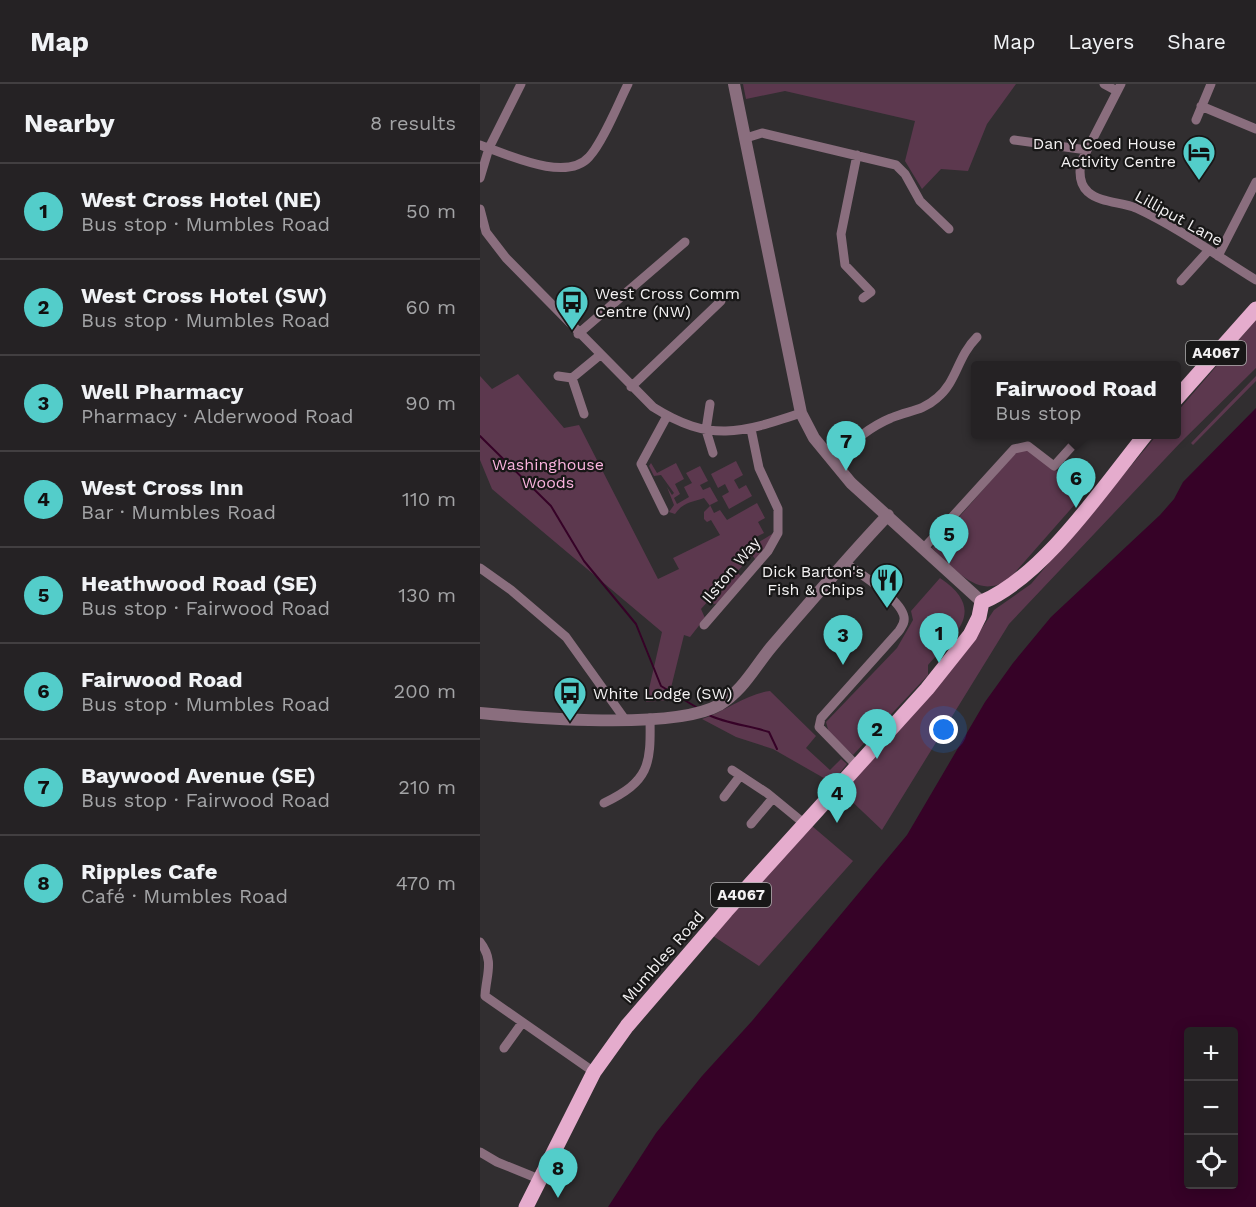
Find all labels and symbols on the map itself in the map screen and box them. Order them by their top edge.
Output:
place label: Dan Y Coed House Activity Centre [1033,134,1176,171]
hotel icon: Dan Y Coed House Activity Centre [1181,134,1217,181]
street label: Lilliput Lane [1132,186,1226,250]
bus stop icon: West Cross Comm Centre (NW) [554,284,590,331]
place label: West Cross Comm Centre (NW) [595,284,740,321]
road number: A4067 [1186,341,1246,365]
pin: 7 [826,422,866,471]
park label: Washinghouse Woods [492,455,604,492]
pin: 6 [1056,458,1096,508]
pin: 5 [930,514,968,564]
street label: Ilston Way [698,532,765,607]
place label: Dick Barton's Fish & Chips [762,562,864,599]
restaurant icon: Dick Barton's Fish & Chips [869,562,905,609]
pin: 1 [920,614,958,663]
pin: 3 [824,616,862,665]
bus stop icon: White Lodge (SW) [552,675,588,722]
place label: White Lodge (SW) [593,684,732,703]
pin: 2 [858,710,896,759]
your location [929,715,958,744]
pin: 4 [818,774,856,823]
road number: A4067 [711,883,771,907]
street label: Mumbles Road [618,907,708,1007]
pin: 8 [538,1148,578,1198]

